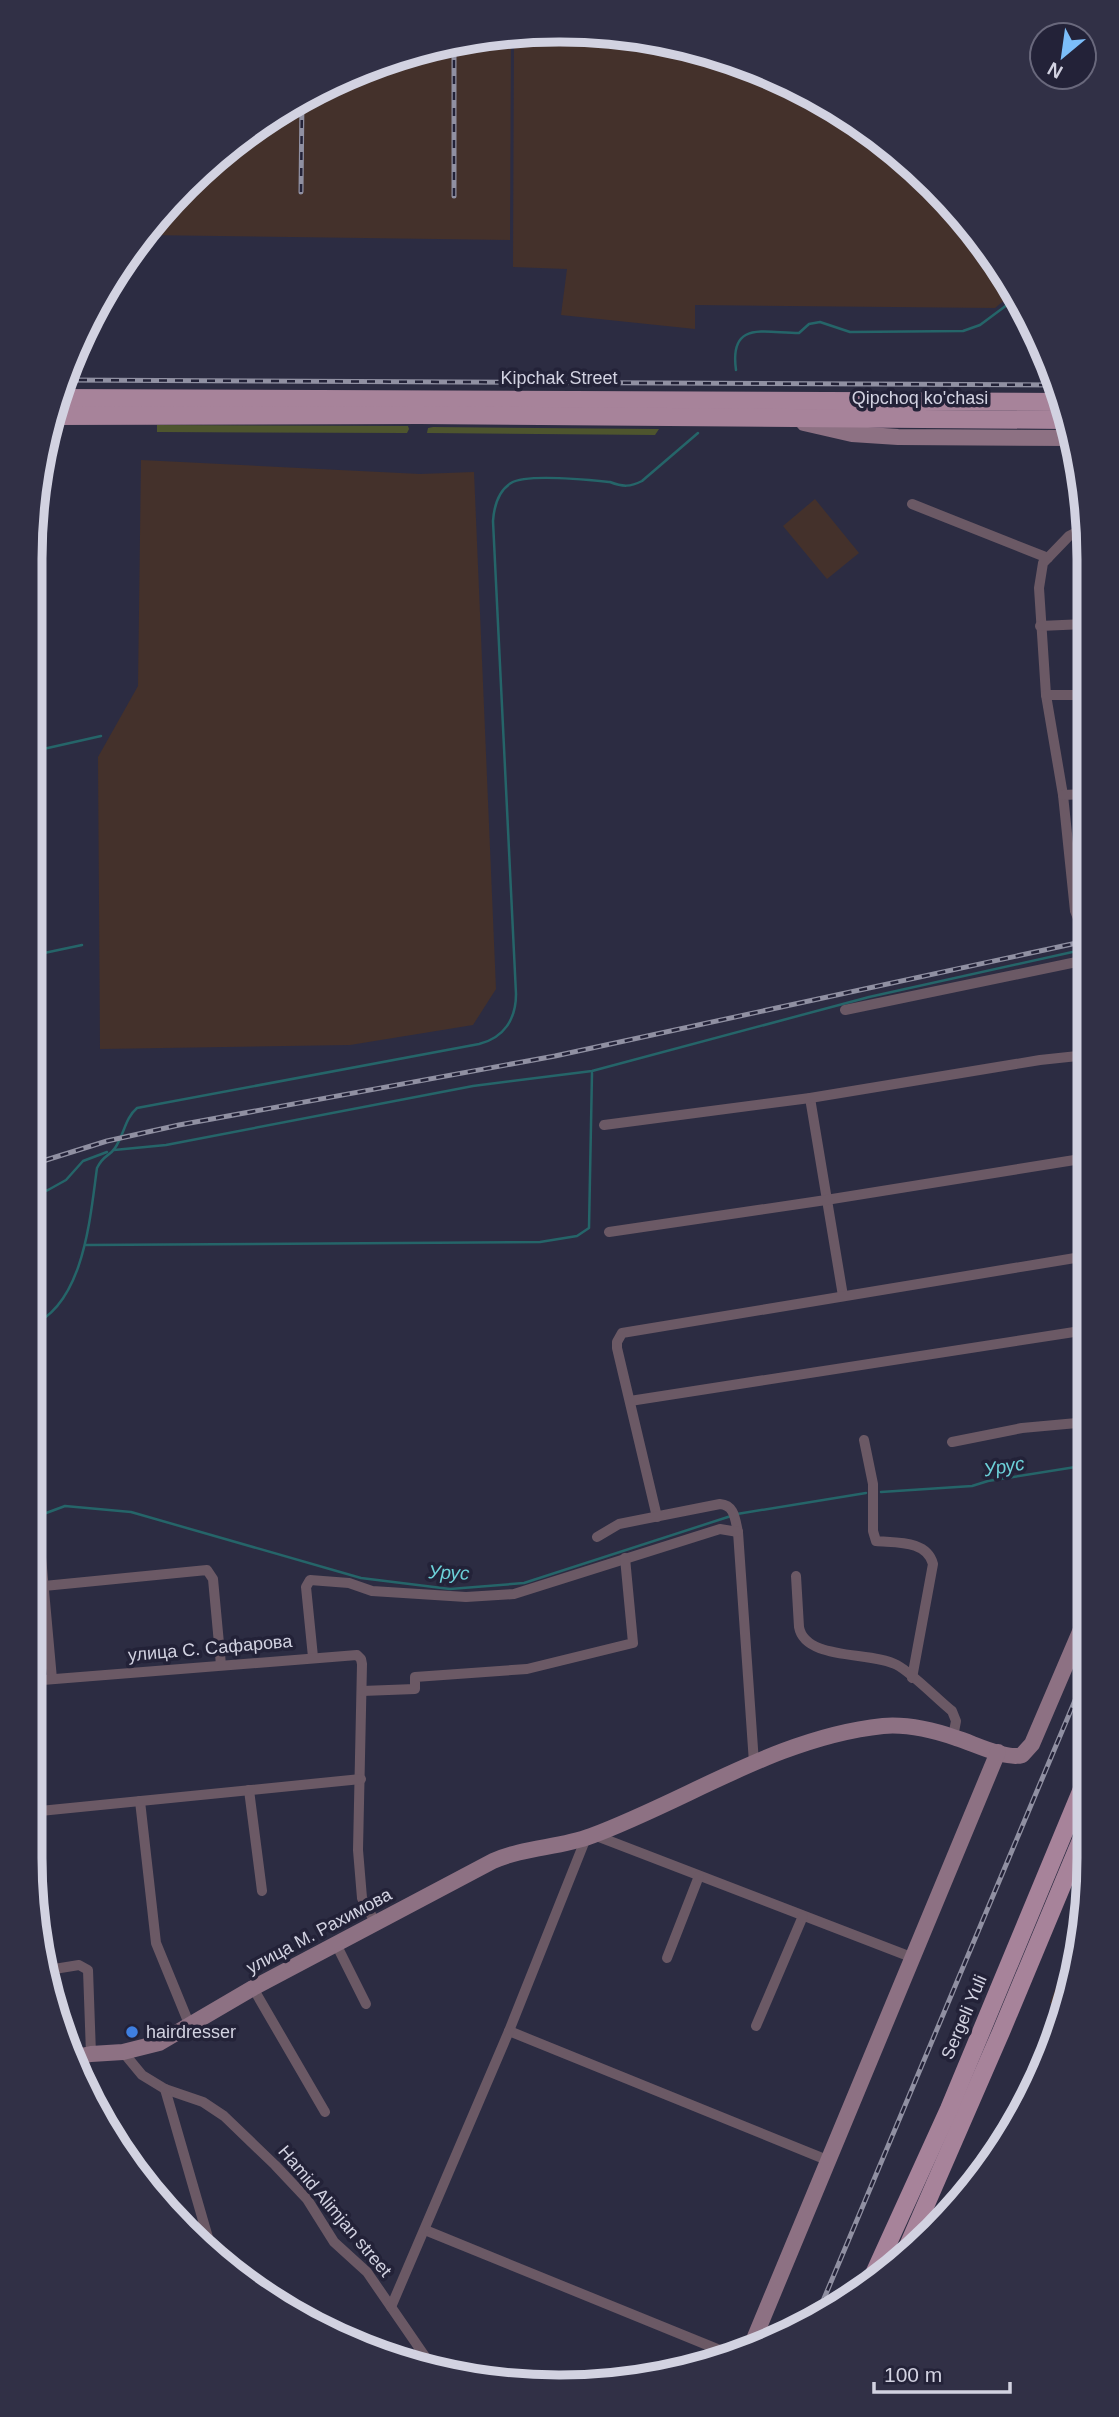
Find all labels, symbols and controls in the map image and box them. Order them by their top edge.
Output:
north arrow [1028,21,1098,91]
text: N [1044,58,1066,83]
street label: Kipchak Street [500,368,618,388]
street label: Qipchoq ko'chasi [852,388,988,408]
water label: Урус [981,1453,1027,1481]
water label: Урус [427,1561,470,1584]
street label: улица С. Сафарова [127,1631,294,1665]
street label: улица М. Рахимова [243,1884,396,1978]
street label: Sergeli Yuli [937,1972,991,2062]
place label: hairdresser [146,2022,236,2042]
marker: hairdresser [124,2024,140,2040]
street label: Hamid Alimjan street [274,2141,396,2281]
scale bar [874,2350,1010,2394]
text: 100 m [884,2363,942,2386]

